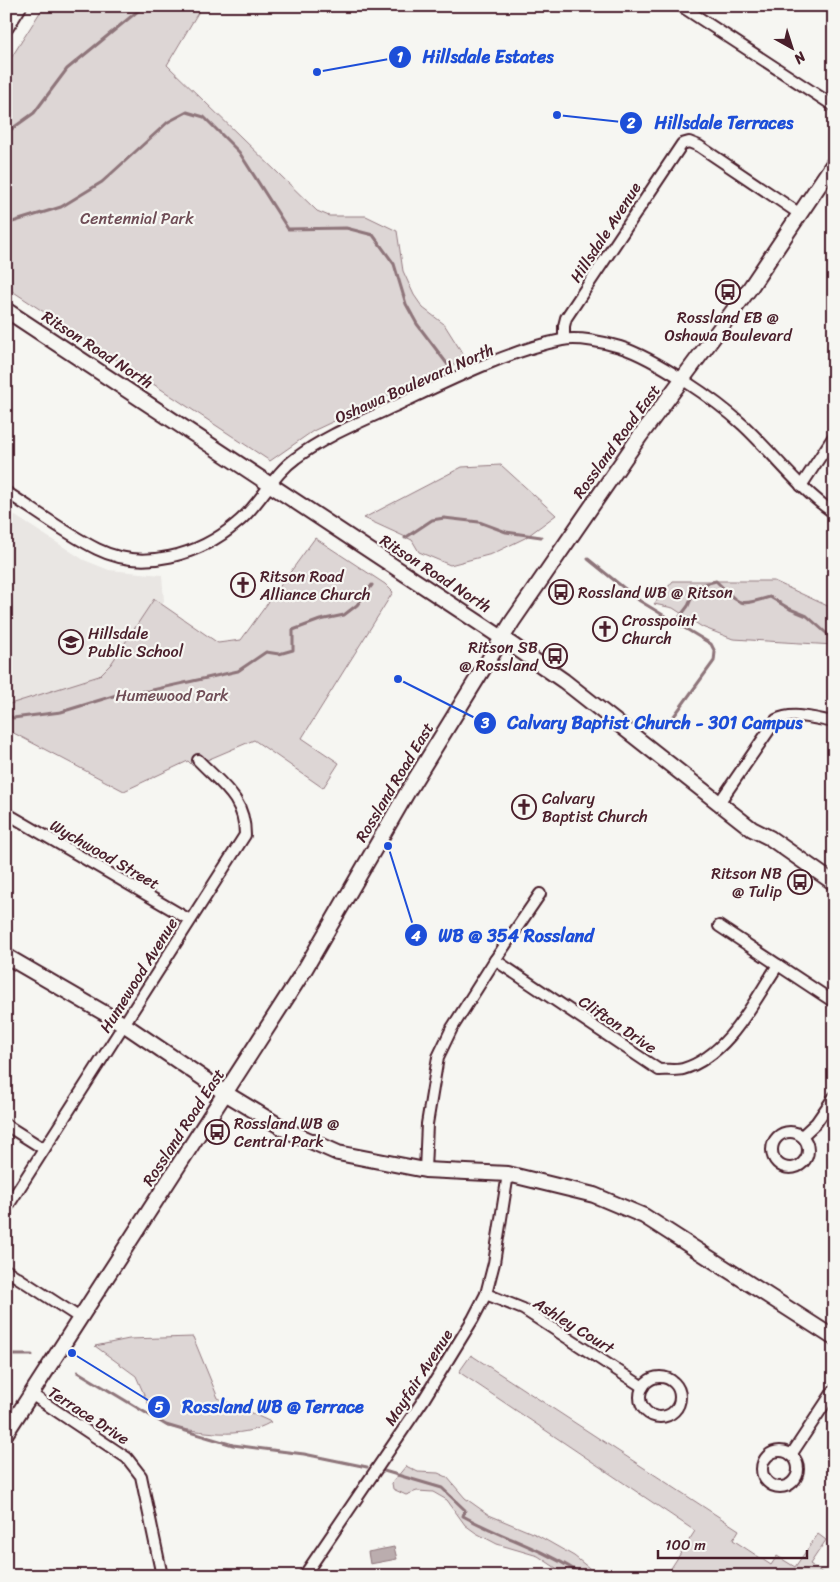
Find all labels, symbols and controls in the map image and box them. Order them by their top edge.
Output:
north arrow [768,22,818,72]
callout: Hillsdale Estates [387,40,565,73]
text: Hillsdale Estates [421,41,554,73]
text: 1 [397,44,404,70]
text: N [788,44,812,71]
callout: Hillsdale Terraces [619,107,803,140]
text: Hillsdale Terraces [654,107,794,139]
text: 2 [626,110,636,136]
street label: Hillsdale Avenue [562,176,649,289]
park label: Centennial Park [80,204,194,233]
bus stop icon: Rossland EB @ Oshawa Boulevard [715,279,741,305]
street label: Ritson Road North [36,302,160,397]
place label: Rossland EB @ Oshawa Boulevard [664,303,793,350]
street label: Oshawa Boulevard North [330,335,499,432]
street label: Rossland Road East [565,378,668,505]
street label: Ritson Road North [374,526,498,621]
place label: Ritson Road Alliance Church [259,562,370,609]
church icon: Ritson Road Alliance Church [230,572,256,598]
place label: Rossland WB @ Ritson [578,578,733,607]
bus stop icon: Rossland WB @ Ritson [548,579,574,605]
place label: Crosspoint Church [622,606,697,653]
church icon: Crosspoint Church [592,616,618,642]
place label: Hillsdale Public School [88,619,184,666]
school or university icon: Hillsdale Public School [58,629,84,655]
place label: Ritson SB @ Rossland [459,633,540,680]
bus stop icon: Ritson SB @ Rossland [542,643,568,669]
park label: Humewood Park [116,681,229,710]
callout: Calvary Baptist Church - 301 Campus [472,706,812,739]
text: Calvary Baptist Church - 301 Campus [506,707,803,739]
text: 3 [480,710,490,736]
street label: Rossland Road East [347,717,442,848]
place label: Calvary Baptist Church [542,784,648,831]
church icon: Calvary Baptist Church [511,794,537,820]
street label: Wychwood Street [44,811,165,898]
place label: Ritson NB @ Tulip [711,859,783,906]
bus stop icon: Ritson NB @ Tulip [787,869,813,895]
street label: Humewood Avenue [91,912,186,1039]
callout: WB @ 354 Rossland [404,919,604,952]
text: WB @ 354 Rossland [438,920,595,952]
text: 4 [410,923,421,949]
street label: Clifton Drive [572,987,663,1061]
street label: Rossland Road East [134,1062,233,1192]
place label: Rossland WB @ Central Park [234,1109,339,1156]
bus stop icon: Rossland WB @ Central Park [204,1119,230,1145]
street label: Ashley Court [527,1288,621,1362]
street label: Mayfair Avenue [376,1323,461,1432]
street label: Terrace Drive [42,1378,136,1453]
callout: Rossland WB @ Terrace [146,1390,374,1423]
text: Rossland WB @ Terrace [181,1391,364,1423]
text: 5 [154,1394,164,1420]
scale bar [658,1527,806,1559]
text: 100 m [665,1532,706,1558]

